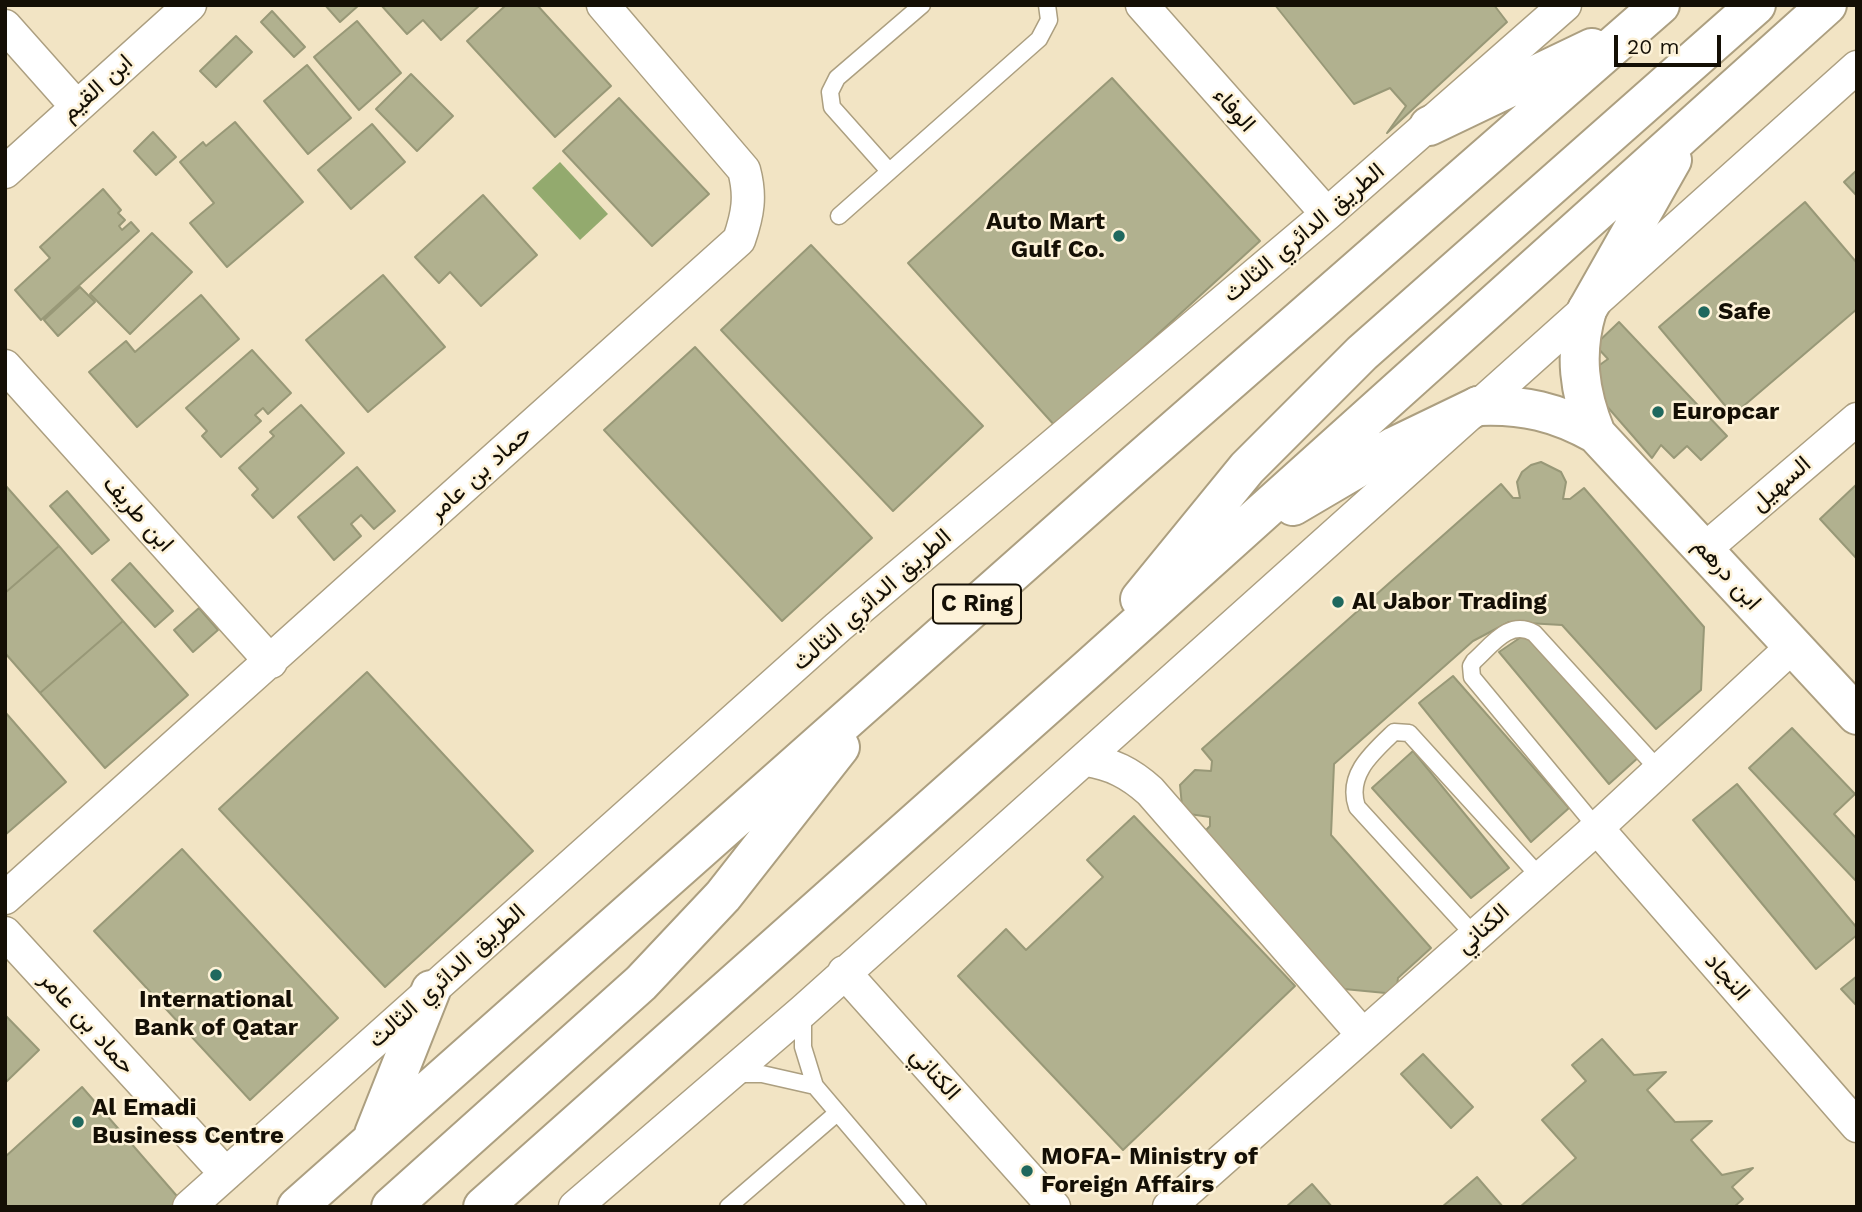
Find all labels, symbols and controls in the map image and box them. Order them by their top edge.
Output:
scale bar [1617,21,1724,65]
text: 20 m [1627,34,1679,59]
street label: ابن القيم [55,48,139,128]
street label: الوفاء [1207,82,1261,138]
street label: الطريق الدائري الثالث [1217,157,1391,309]
place label: Auto Mart Gulf Co. [986,208,1105,264]
marker: Auto Mart Gulf Co. [1111,228,1127,244]
place label: Safe [1718,298,1771,326]
marker: Safe [1696,304,1712,320]
place label: Europcar [1672,398,1779,426]
marker: Europcar [1650,404,1666,420]
street label: حماد بن عامر [422,419,538,527]
street label: السهيل [1745,450,1817,518]
street label: ابن طريف [96,470,180,558]
street label: الطريق الدائري الثالث [786,523,958,677]
street label: ابن درهم [1687,532,1767,616]
road number: C Ring [933,584,1021,624]
place label: Al Jabor Trading [1352,588,1547,616]
marker: Al Jabor Trading [1330,594,1346,610]
street label: الطريق الدائري الثالث [362,898,532,1054]
street label: الكناني [1451,898,1515,960]
street label: النجاد [1698,947,1756,1007]
street label: حماد بن عامر [33,965,141,1081]
marker: International Bank of Qatar [208,967,224,983]
place label: International Bank of Qatar [134,986,298,1042]
street label: الكناني [904,1042,966,1106]
place label: Al Emadi Business Centre [92,1094,284,1150]
marker: Al Emadi Business Centre [70,1114,86,1130]
place label: MOFA- Ministry of Foreign Affairs [1041,1143,1258,1199]
marker: MOFA- Ministry of Foreign Affairs [1019,1163,1035,1179]

